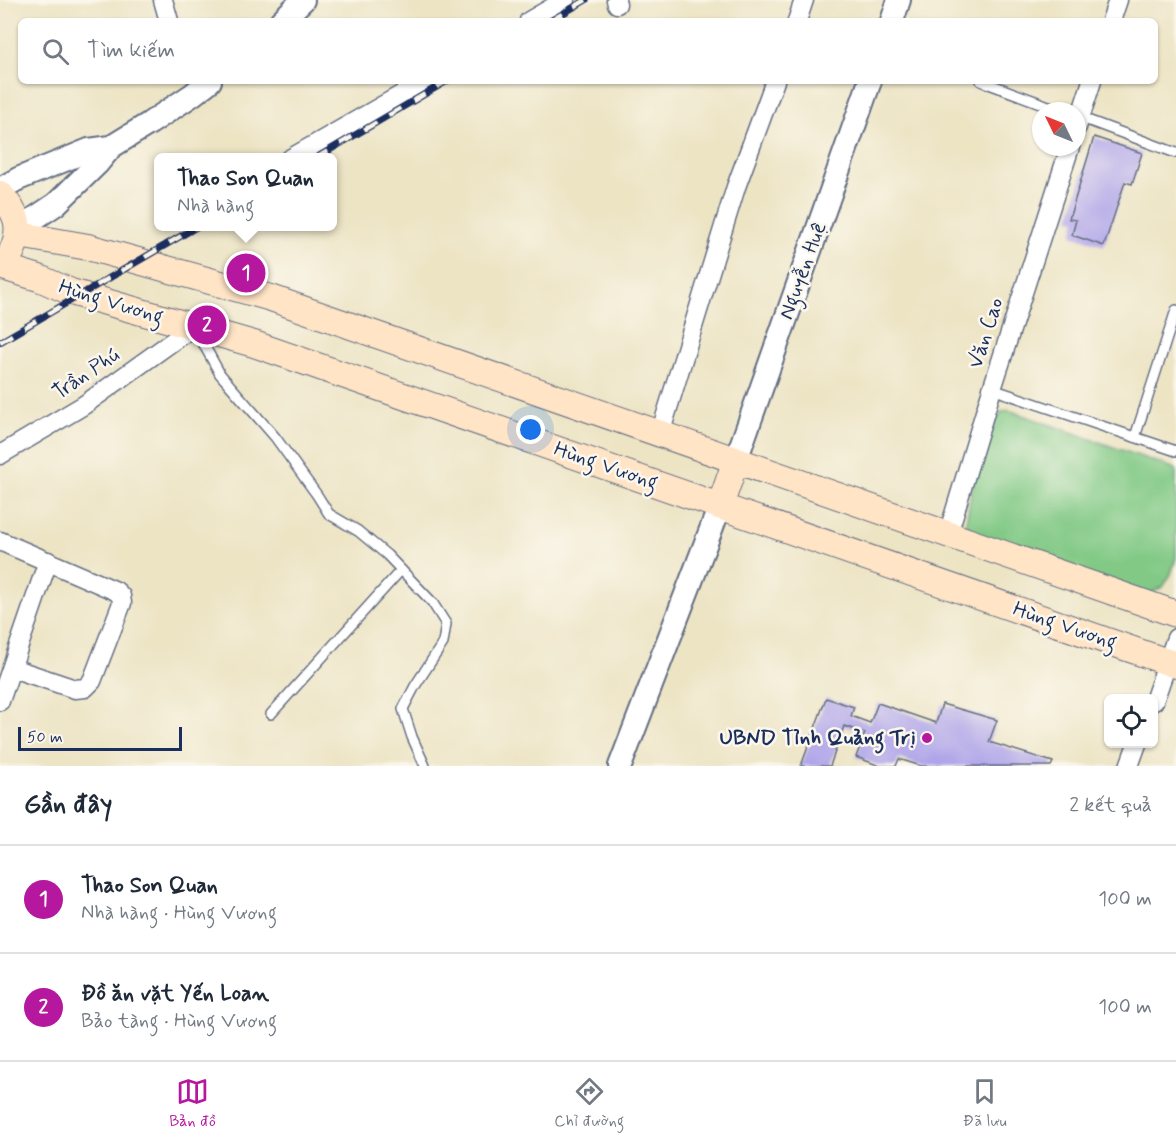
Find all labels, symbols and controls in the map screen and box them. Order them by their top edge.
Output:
search box [18,18,1158,84]
icon: search [39,35,72,68]
text: Tìm kiếm [87,37,175,65]
north arrow [1032,102,1086,156]
popup [154,153,337,231]
text: Thao Son Quan [177,165,314,193]
text: Nhà hàng [177,193,254,220]
street label: Nguyễn Huệ [773,219,835,324]
pin: 1 [226,250,266,296]
street label: Hùng Vương [55,273,167,333]
street label: Văn Cao [961,294,1011,372]
pin: 2 [188,302,226,348]
street label: Trần Phú [47,341,125,407]
your location [516,415,545,444]
street label: Hùng Vương [550,435,662,499]
street label: Hùng Vương [1009,595,1121,659]
map controls [1104,694,1158,748]
button: locate [1104,694,1158,748]
scale bar [18,724,182,752]
place label: UBND Tỉnh Quảng Trị [719,724,915,754]
text: 50 m [27,727,63,748]
marker: UBND Tỉnh Quảng Trị [920,731,934,745]
text: Gần đây [24,788,112,822]
text: 2 kết quả [1069,792,1152,819]
text: Thao Son Quan [81,872,218,900]
text: 1 [39,886,48,913]
text: 100 m [1098,886,1152,913]
text: Nhà hàng · Hùng Vương [81,900,277,927]
text: Đồ ăn vặt Yến Loan [81,980,269,1008]
text: 2 [39,994,48,1021]
text: 100 m [1098,994,1152,1021]
text: Bảo tàng · Hùng Vương [81,1008,277,1035]
tab: Bản đồ [169,1075,216,1132]
tab: Chỉ đường [554,1075,624,1132]
tab: Đã lưu [963,1075,1007,1132]

